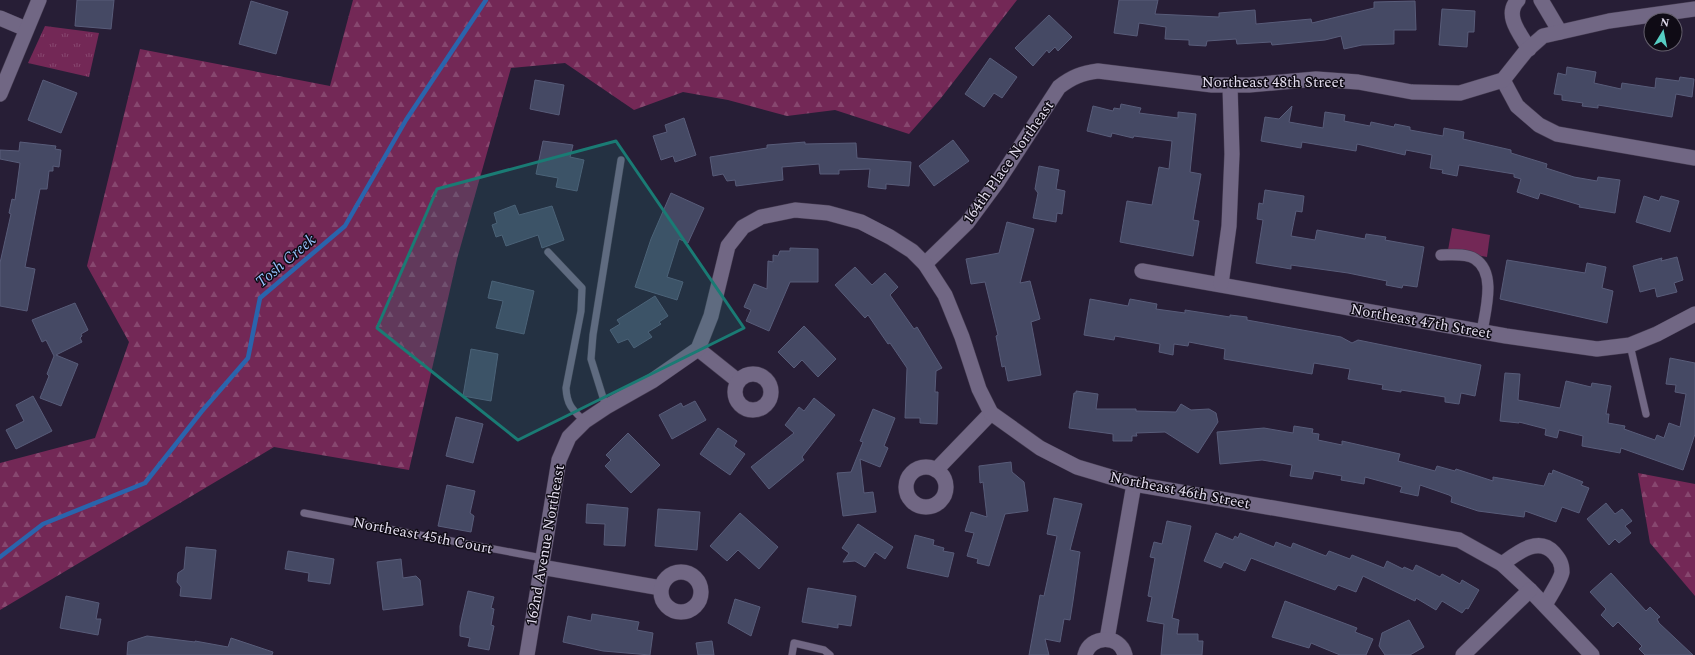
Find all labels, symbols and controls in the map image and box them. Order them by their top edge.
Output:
north arrow [1643,12,1683,52]
text: N [1659,13,1671,32]
street label: Northeast 48th Street [1202,71,1344,94]
street label: 164th Place Northeast [957,96,1060,229]
water label: Tosh Creek [250,228,322,293]
street label: Northeast 47th Street [1349,298,1493,345]
street label: 162nd Avenue Northeast [520,463,571,627]
street label: Northeast 46th Street [1108,466,1252,515]
street label: Northeast 45th Court [351,511,495,560]

